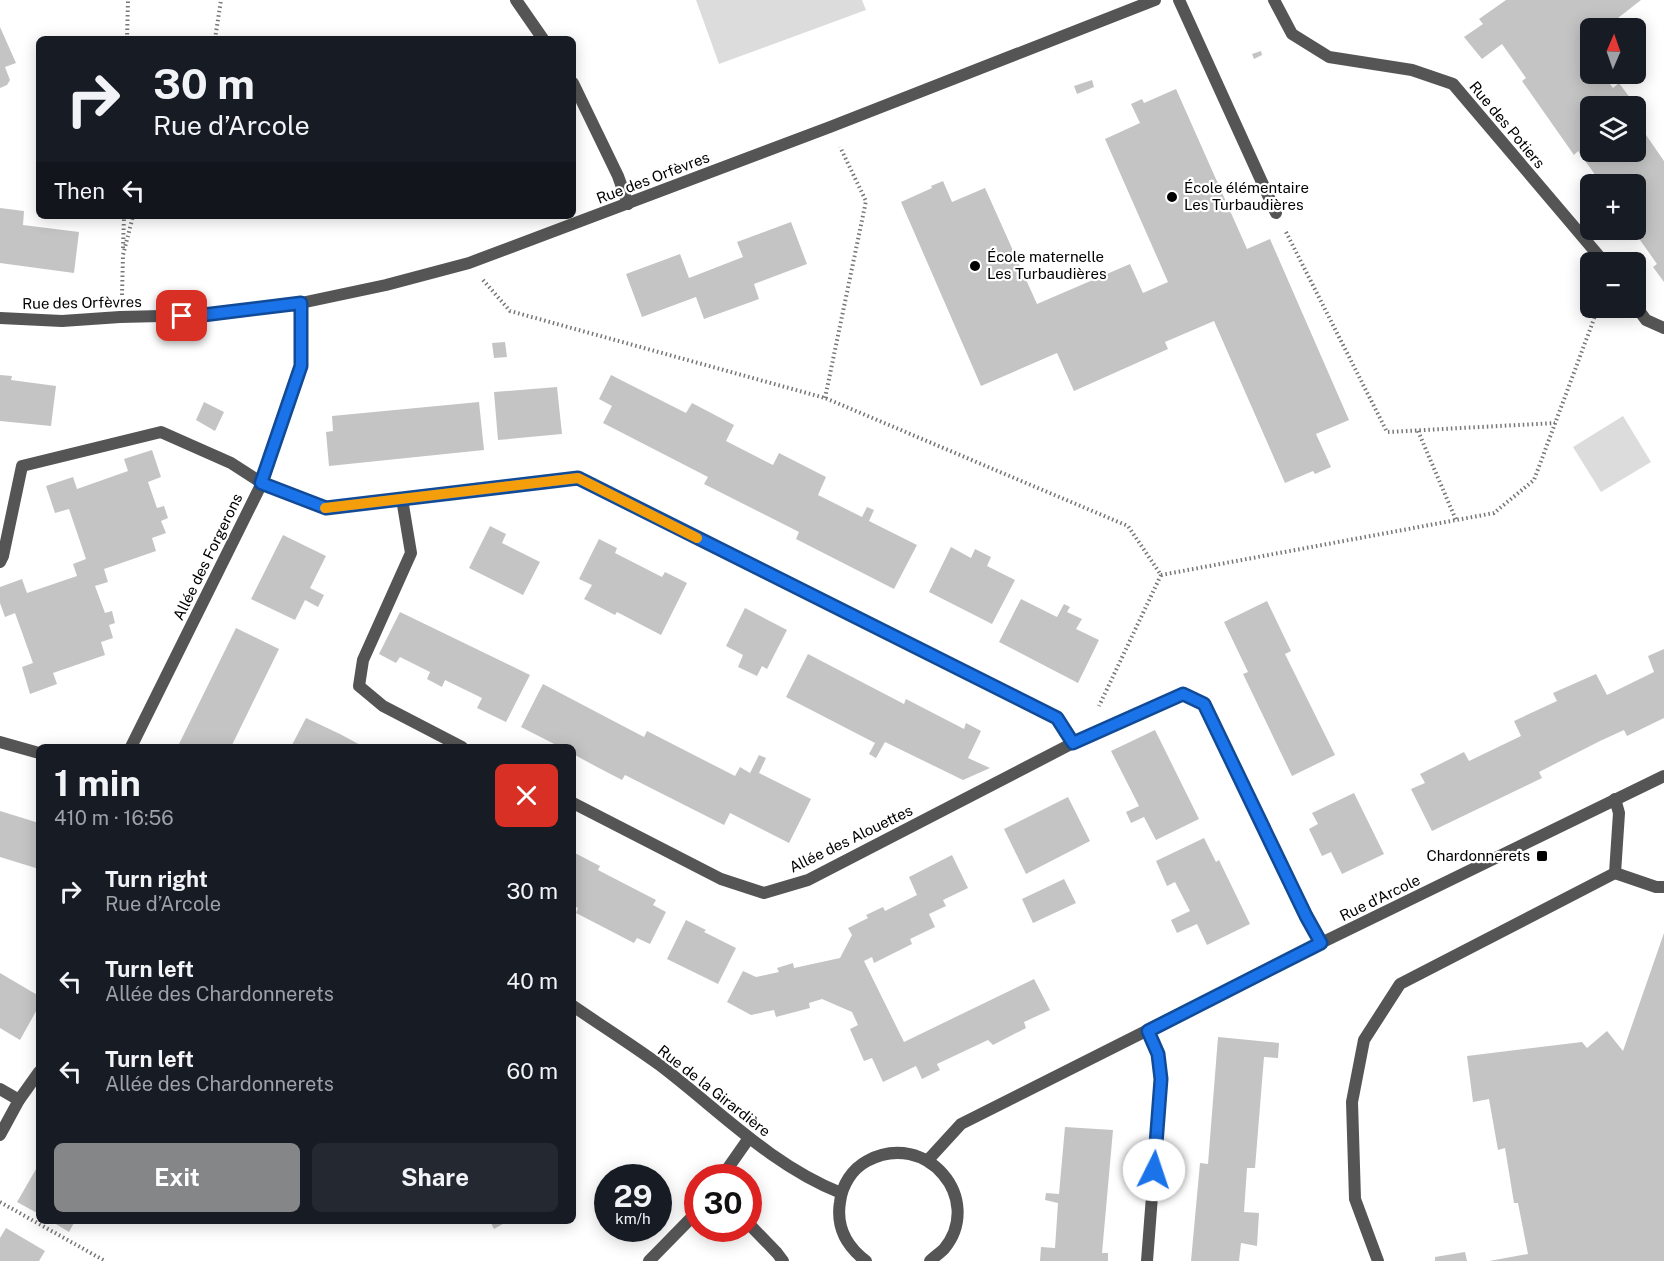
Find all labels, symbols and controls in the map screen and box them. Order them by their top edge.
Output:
north arrow [1580,18,1646,84]
map controls [1580,18,1646,318]
text: 30 m [153,59,255,108]
icon: right [54,60,132,138]
street label: Rue des Potiers [1466,78,1549,172]
button: layers [1580,96,1646,162]
text: Rue d’Arcole [153,109,310,141]
street label: Rue des Orfèvres [594,148,712,207]
icon: left [117,174,150,207]
button: + [1580,174,1646,240]
text: Then [54,178,105,204]
place label: École élémentaire Les Turbaudières [1184,179,1309,213]
marker: École élémentaire Les Turbaudières [1165,190,1179,204]
place label: École maternelle Les Turbaudières [987,248,1107,282]
button: − [1580,252,1646,318]
marker: École maternelle Les Turbaudières [968,259,982,273]
pin [156,290,207,341]
street label: Rue des Orfèvres [22,293,142,312]
icon: arrive [165,299,198,332]
street label: Allée des Forgerons [169,491,246,623]
text: 1 min [54,762,141,804]
button: close [495,764,558,827]
street label: Allée des Alouettes [786,801,915,876]
text: 410 m · 16:56 [54,806,174,830]
place label: Chardonnerets [1426,847,1530,864]
marker: Chardonnerets [1535,849,1549,863]
text: Turn right [105,866,208,892]
street label: Rue d’Arcole [1337,871,1423,924]
icon: right [54,875,87,908]
text: 30 m [506,878,558,904]
text: Rue d’Arcole [105,892,221,916]
text: Turn left [105,956,194,982]
icon: left [54,965,87,998]
text: 40 m [506,968,558,994]
text: Allée des Chardonnerets [105,982,334,1006]
street label: Rue de la Girardière [655,1041,774,1140]
text: Turn left [105,1046,194,1072]
icon: left [54,1055,87,1088]
text: 60 m [507,1058,558,1084]
text: Allée des Chardonnerets [105,1072,334,1096]
position arrow [1122,1138,1186,1202]
button: Exit [54,1143,300,1212]
button: Share [312,1143,558,1212]
speed limit sign: 30 [684,1164,762,1242]
text: 29 [614,1178,652,1214]
text: km/h [615,1210,651,1227]

